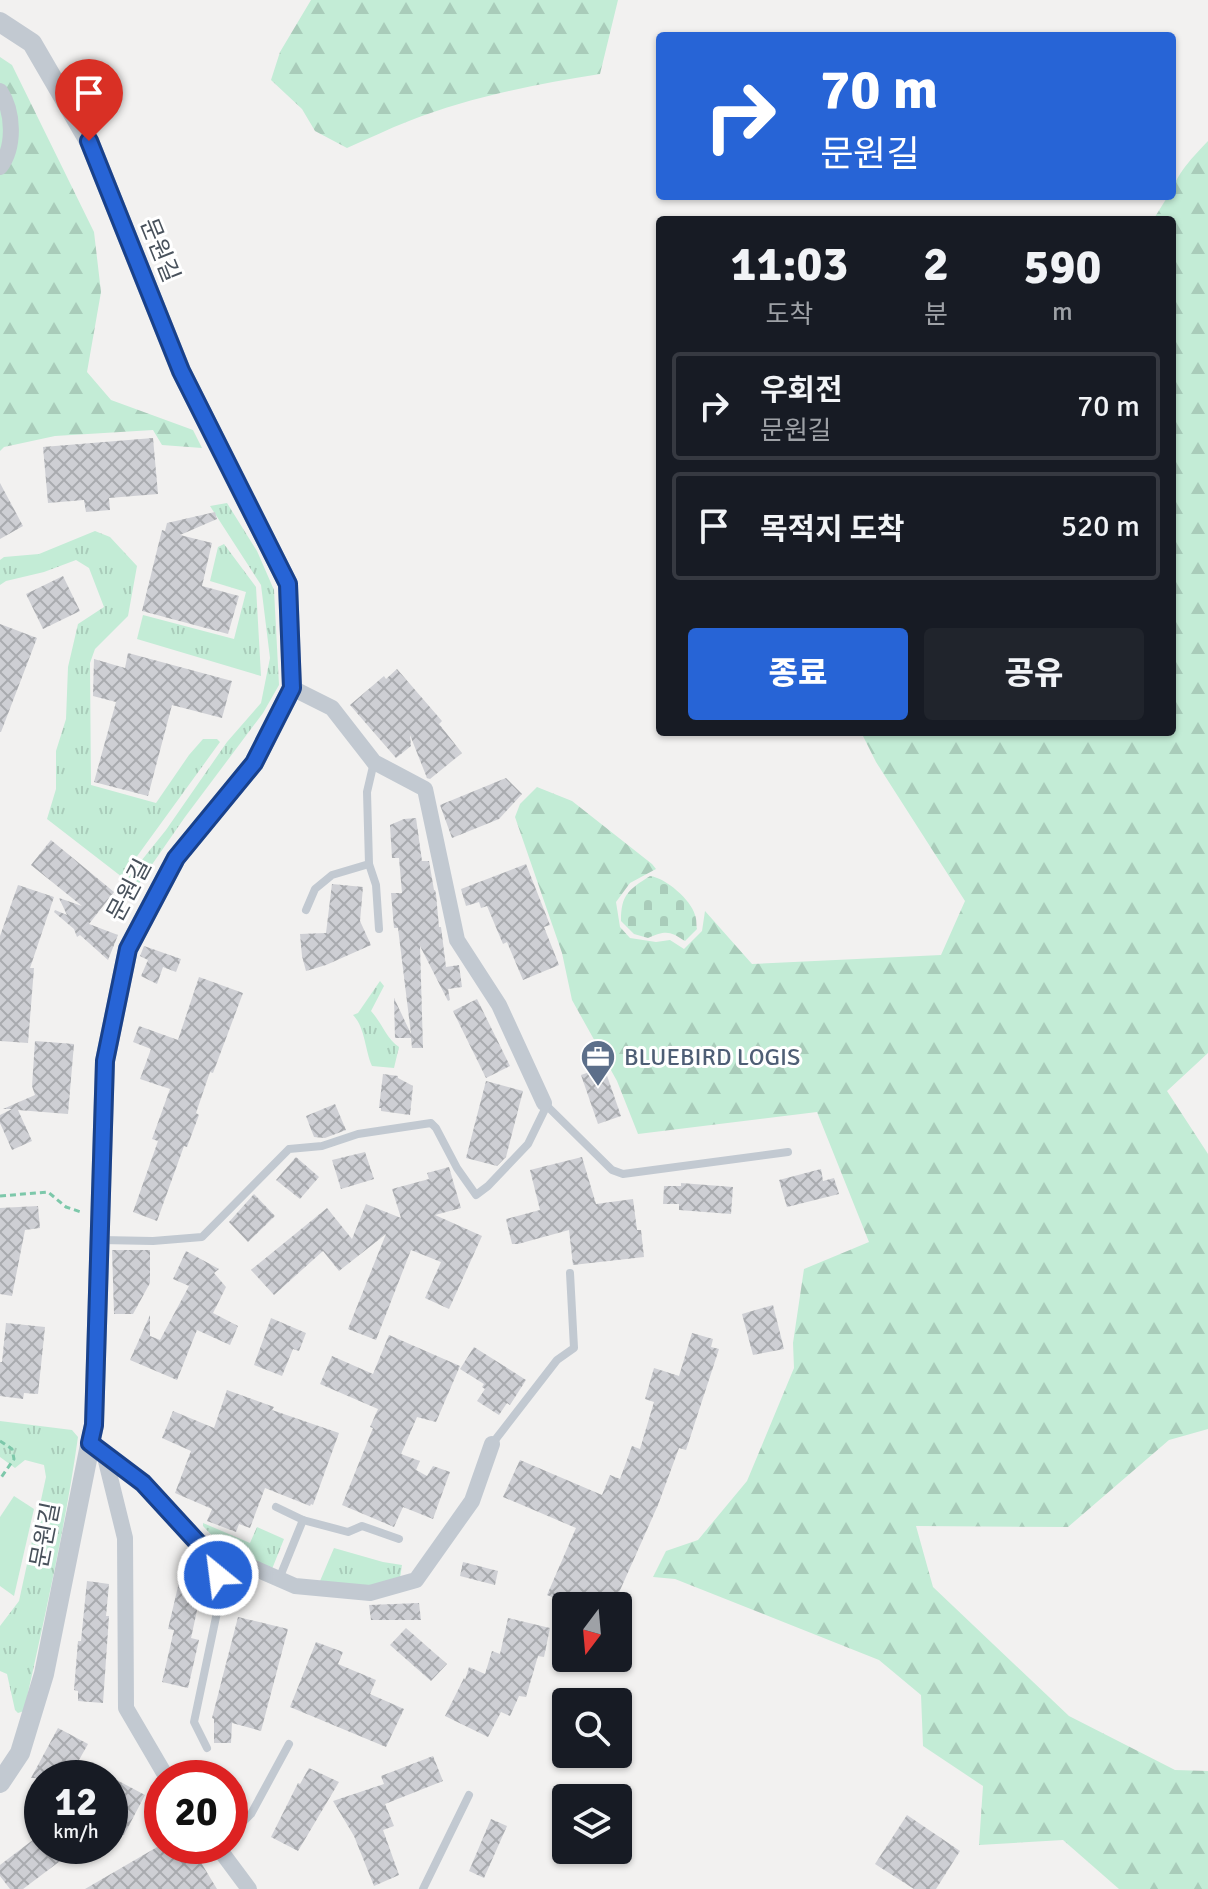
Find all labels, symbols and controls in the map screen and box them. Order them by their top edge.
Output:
text: 70 m [820,55,938,124]
pin [55,59,123,141]
icon: right [688,64,792,168]
icon: arrive [67,71,111,115]
text: 문원길 [820,132,919,177]
street label: 문원길 [134,214,186,286]
text: 11:03 [731,235,848,294]
text: 2 [923,235,949,294]
text: 590 [1024,238,1101,297]
text: m [1052,296,1073,328]
text: 도착 [766,299,813,331]
text: 분 [924,299,948,331]
text: 우회전 [760,372,843,409]
icon: right [692,384,736,428]
text: 70 m [1077,388,1140,425]
text: 문원길 [760,415,832,447]
icon: arrive [692,504,736,548]
text: 520 m [1061,508,1140,545]
text: 목적지 도착 [760,511,905,548]
button: 종료 [688,628,908,720]
button: 공유 [924,628,1144,720]
street label: 문원길 [100,854,158,926]
office icon: BLUEBIRD LOGIS [579,1038,617,1088]
place label: BLUEBIRD LOGIS [624,1042,800,1072]
street label: 문원길 [24,1500,66,1570]
position arrow [176,1533,260,1617]
north arrow [552,1592,632,1672]
map controls [552,1592,632,1864]
button: search [552,1688,632,1768]
speed limit sign: 20 [144,1760,248,1864]
text: 12 [54,1777,98,1827]
button: layers [552,1784,632,1864]
text: km/h [53,1819,99,1844]

